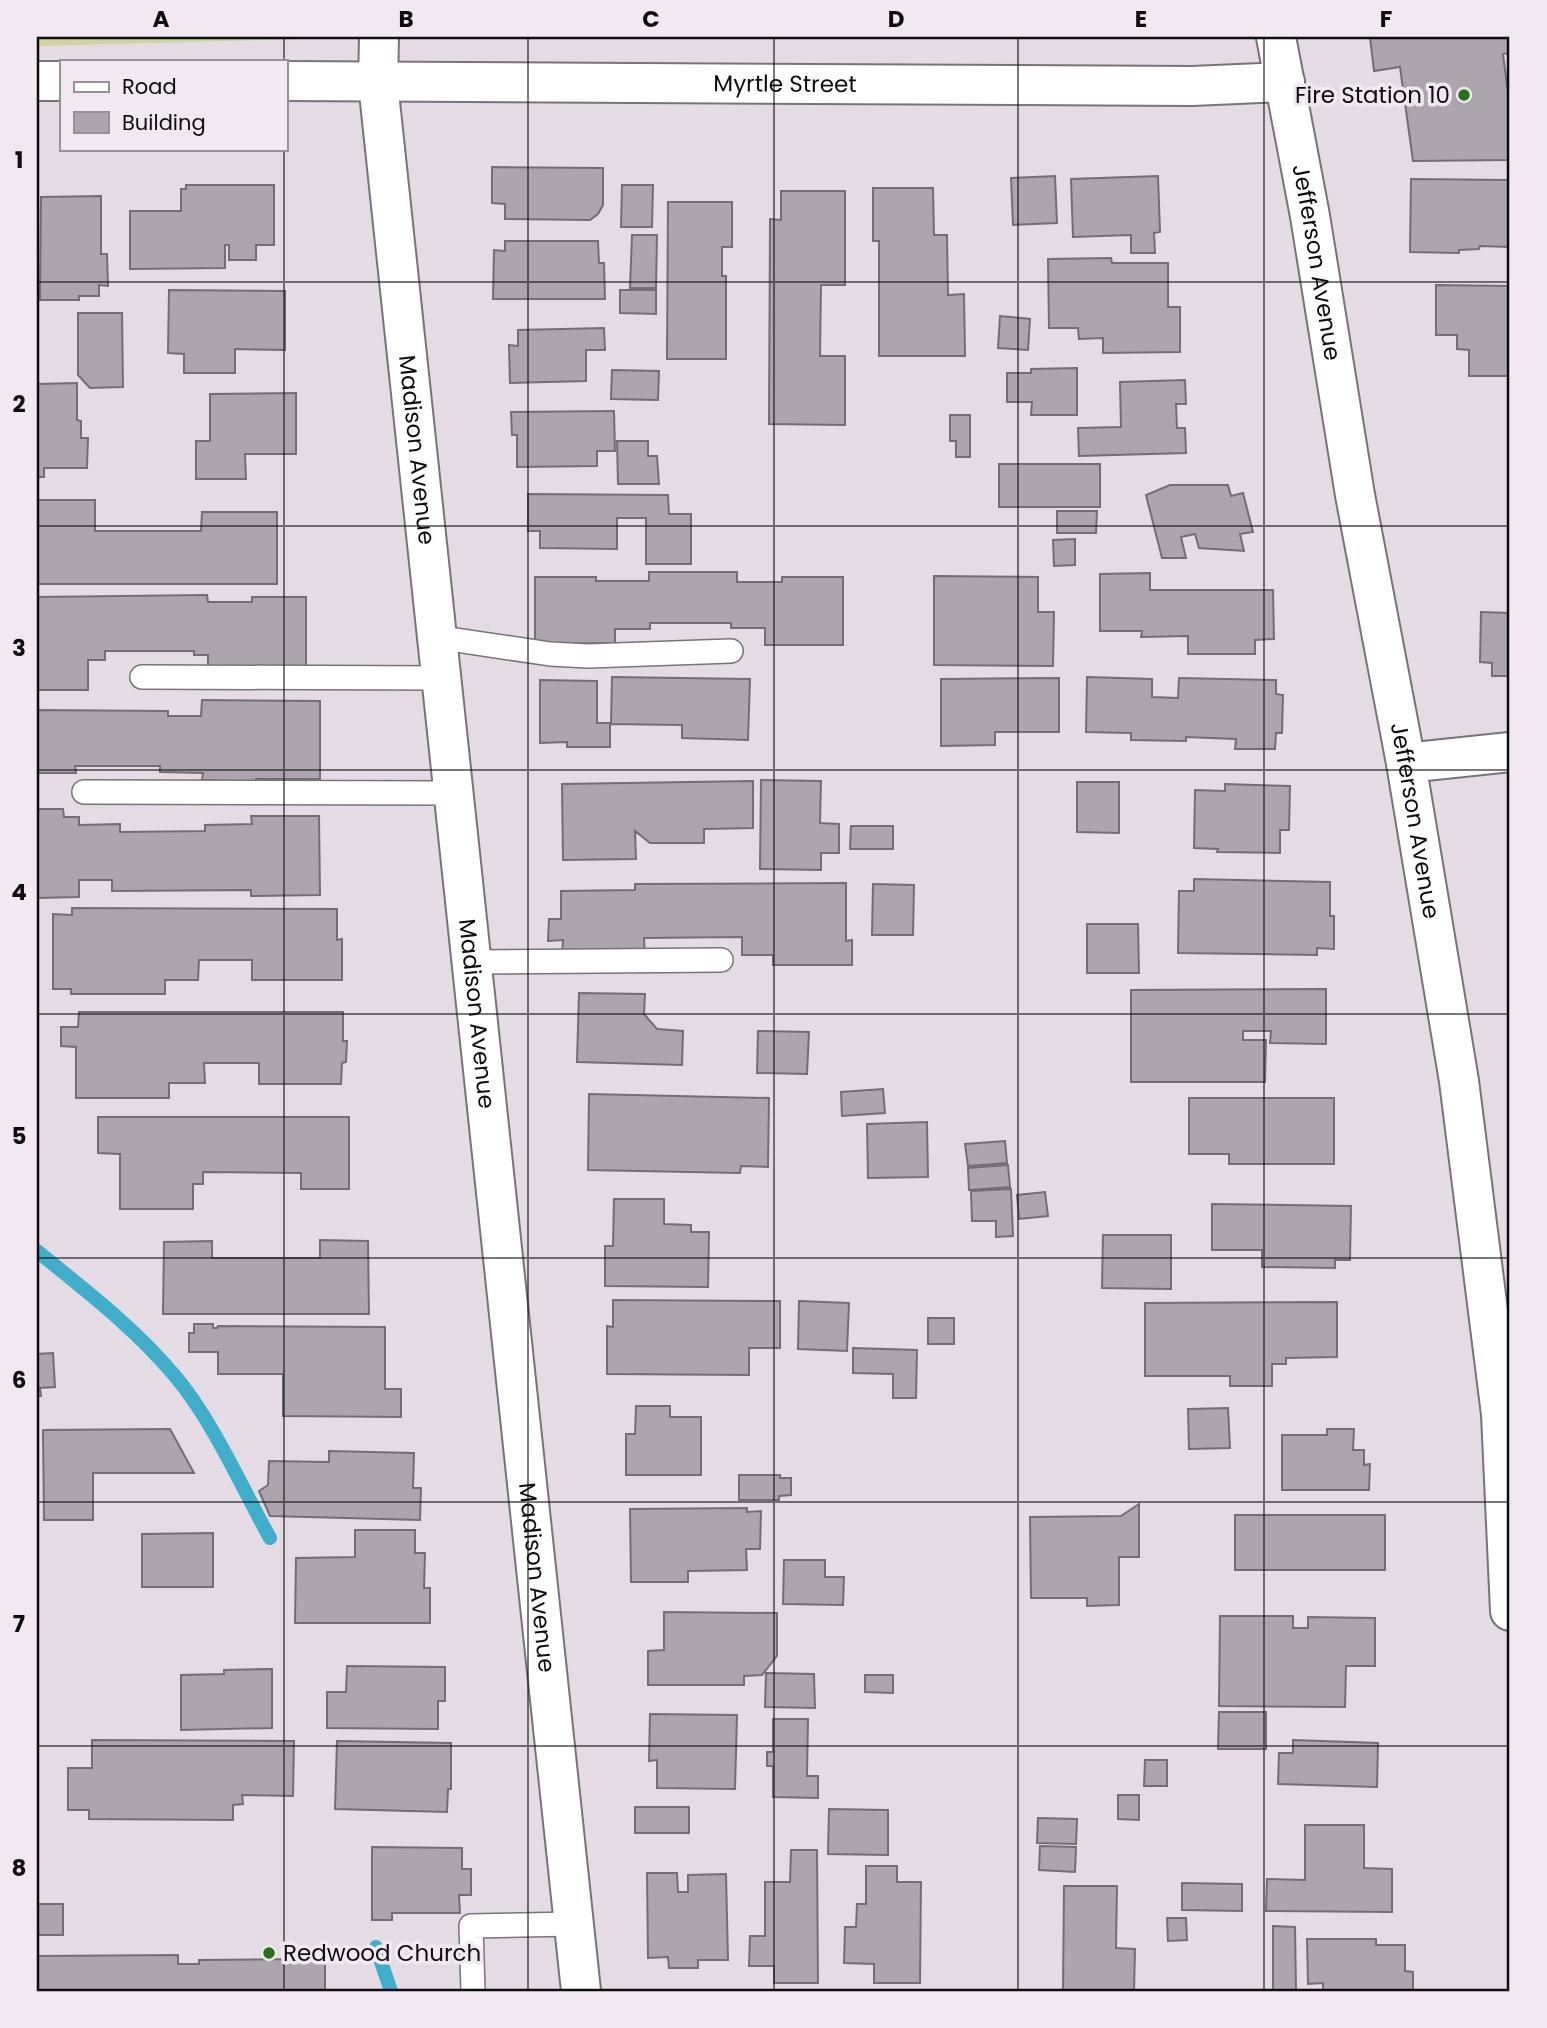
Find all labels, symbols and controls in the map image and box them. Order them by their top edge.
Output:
text: A [153,3,170,35]
text: B [398,3,414,35]
text: C [642,3,660,35]
text: D [888,3,904,35]
text: E [1135,3,1147,35]
text: F [1380,3,1392,35]
legend [60,60,287,150]
street label: Myrtle Street [713,67,857,100]
text: Road [122,72,177,101]
place label: Fire Station 10 [1295,79,1450,111]
marker: Fire Station 10 [1456,87,1472,103]
text: Building [122,108,206,137]
text: 1 [15,144,23,176]
street label: Jefferson Avenue [1284,161,1349,363]
street label: Madison Avenue [391,353,443,546]
text: 2 [12,388,26,420]
text: 3 [12,632,26,664]
street label: Jefferson Avenue [1383,720,1448,921]
text: 4 [11,876,27,908]
street label: Madison Avenue [451,917,503,1110]
text: 5 [12,1120,26,1152]
text: 6 [12,1364,26,1396]
street label: Madison Avenue [511,1481,563,1674]
text: 7 [13,1608,25,1640]
text: 8 [12,1852,26,1884]
place label: Redwood Church [283,1937,481,1969]
marker: Redwood Church [261,1945,277,1961]

